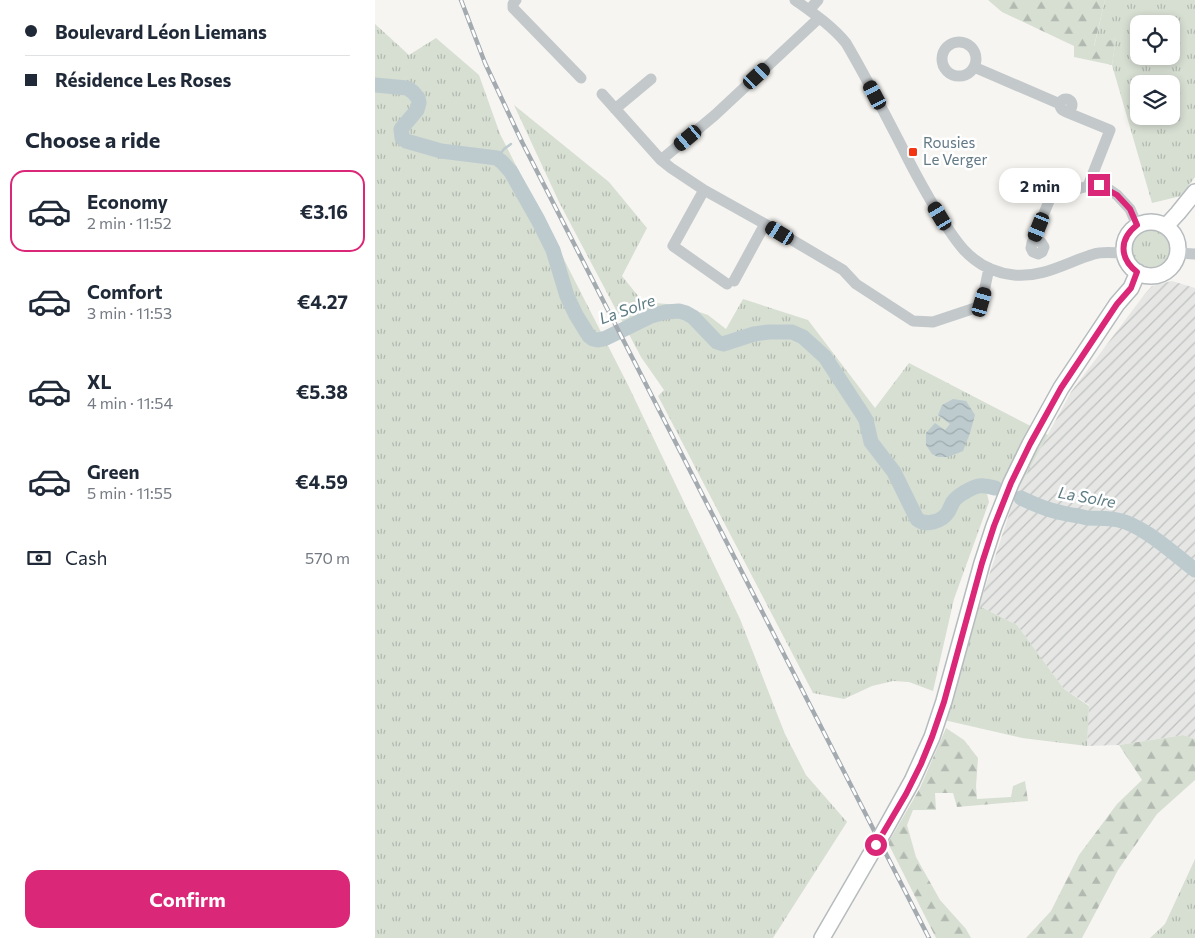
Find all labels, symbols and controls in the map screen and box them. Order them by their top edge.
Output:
map controls [1130,15,1180,125]
button: locate [1130,15,1180,65]
text: Boulevard Léon Liemans [55,20,267,43]
car [740,60,773,92]
text: Résidence Les Roses [55,68,231,91]
button: layers [1130,75,1180,125]
car [861,78,888,112]
car [671,123,704,153]
text: Choose a ride [25,126,160,153]
place label: Rousies Le Verger [923,133,987,168]
marker: Rousies Le Verger [907,146,919,158]
callout: 2 min [999,168,1081,202]
route end [1088,174,1110,196]
text: 2 min [1020,176,1060,195]
icon: car [27,189,72,234]
text: Economy [87,190,168,213]
car [925,199,954,233]
text: €3.16 [300,200,348,223]
car [1026,210,1051,244]
text: 2 min · 11:52 [87,213,172,232]
car [763,219,796,247]
icon: car [27,279,72,324]
text: Comfort [87,280,163,303]
car [970,286,993,318]
water label: La Solre [596,289,658,327]
text: €4.27 [297,290,348,313]
text: 3 min · 11:53 [87,303,172,322]
icon: car [27,369,72,414]
text: XL [87,370,112,393]
text: €5.38 [296,380,348,403]
text: 4 min · 11:54 [87,393,173,412]
icon: car [27,459,72,504]
text: Green [87,460,139,483]
text: €4.59 [295,470,348,493]
water label: La Solre [1057,482,1118,511]
text: 5 min · 11:55 [87,483,172,502]
icon: cash [25,544,53,572]
text: Cash [65,546,107,569]
text: 570 m [305,548,350,567]
route start [865,834,887,856]
button: Confirm [25,870,350,928]

